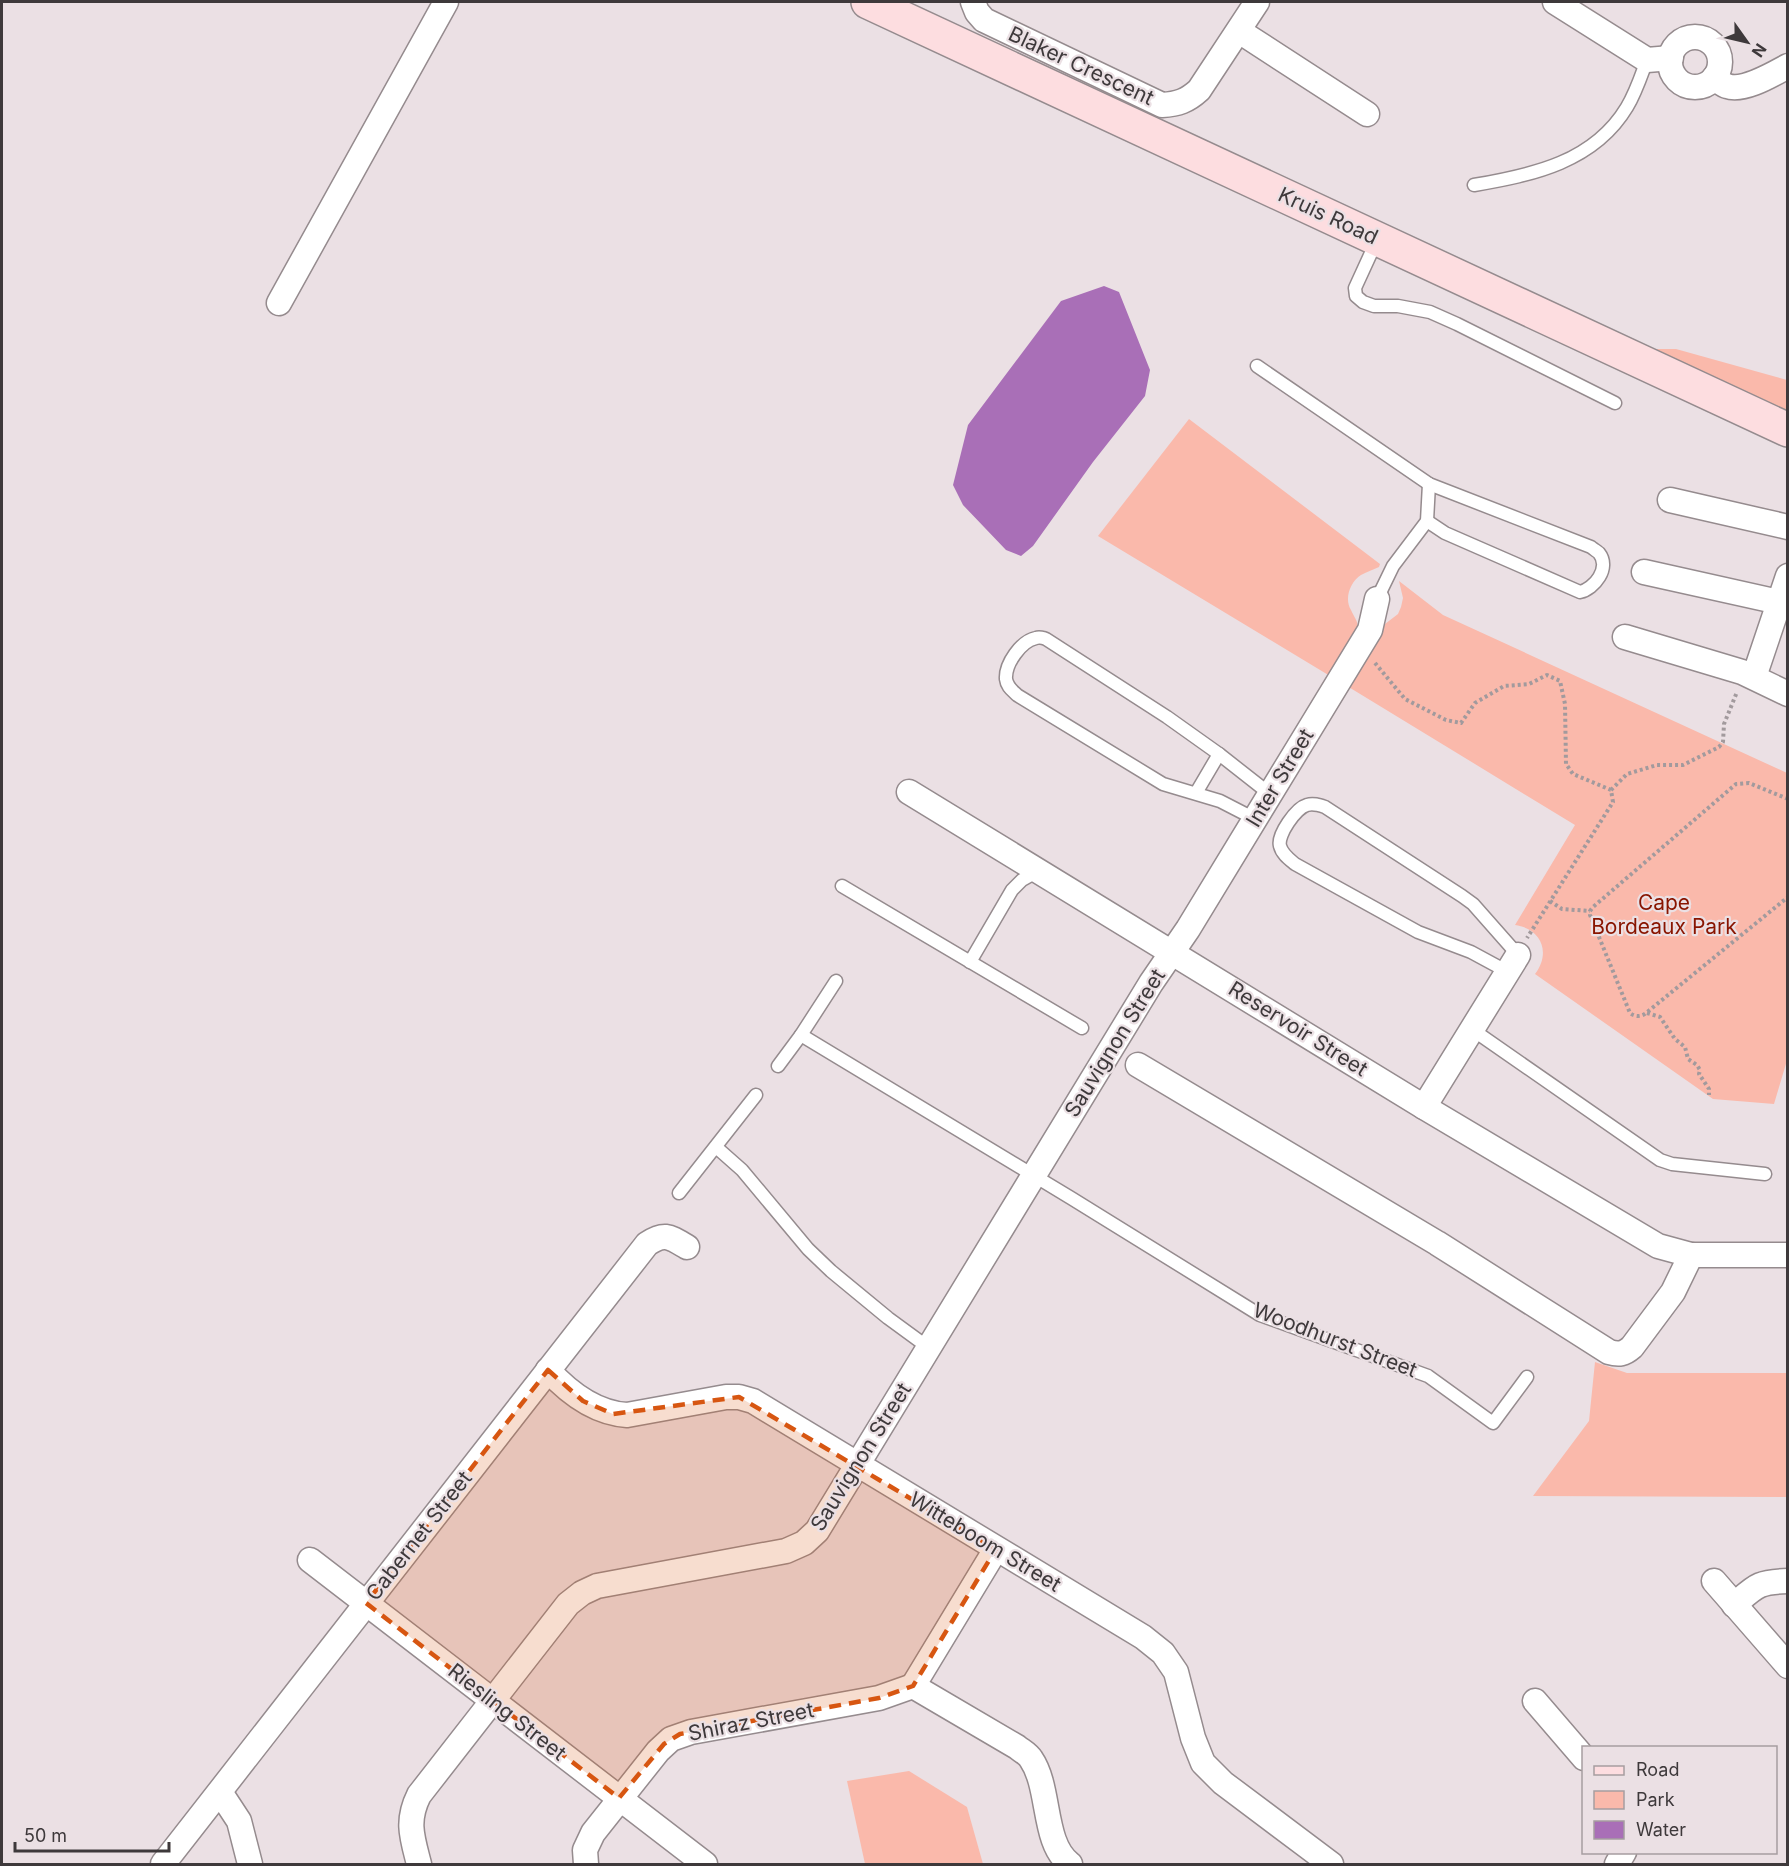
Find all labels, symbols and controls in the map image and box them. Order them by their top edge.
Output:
north arrow [1717,12,1777,72]
street label: Blaker Crescent [1005,21,1158,110]
text: N [1748,40,1771,61]
street label: Kruis Road [1274,182,1382,250]
street label: Inter Street [1241,724,1319,831]
park label: Cape Bordeaux Park [1591,890,1737,939]
street label: Sauvignon Street [1059,964,1170,1121]
street label: Reservoir Street [1224,976,1372,1081]
street label: Woodhurst Street [1250,1297,1421,1382]
street label: Sauvignon Street [805,1378,916,1535]
street label: Cabernet Street [360,1466,477,1605]
street label: Witteboom Street [905,1486,1066,1597]
street label: Riesling Street [443,1658,571,1765]
street label: Shiraz Street [686,1697,816,1746]
legend [1582,1746,1777,1854]
text: Road [1636,1759,1679,1780]
text: Park [1636,1789,1675,1810]
scale bar [15,1815,170,1853]
text: Water [1636,1819,1686,1840]
text: 50 m [24,1825,67,1846]

